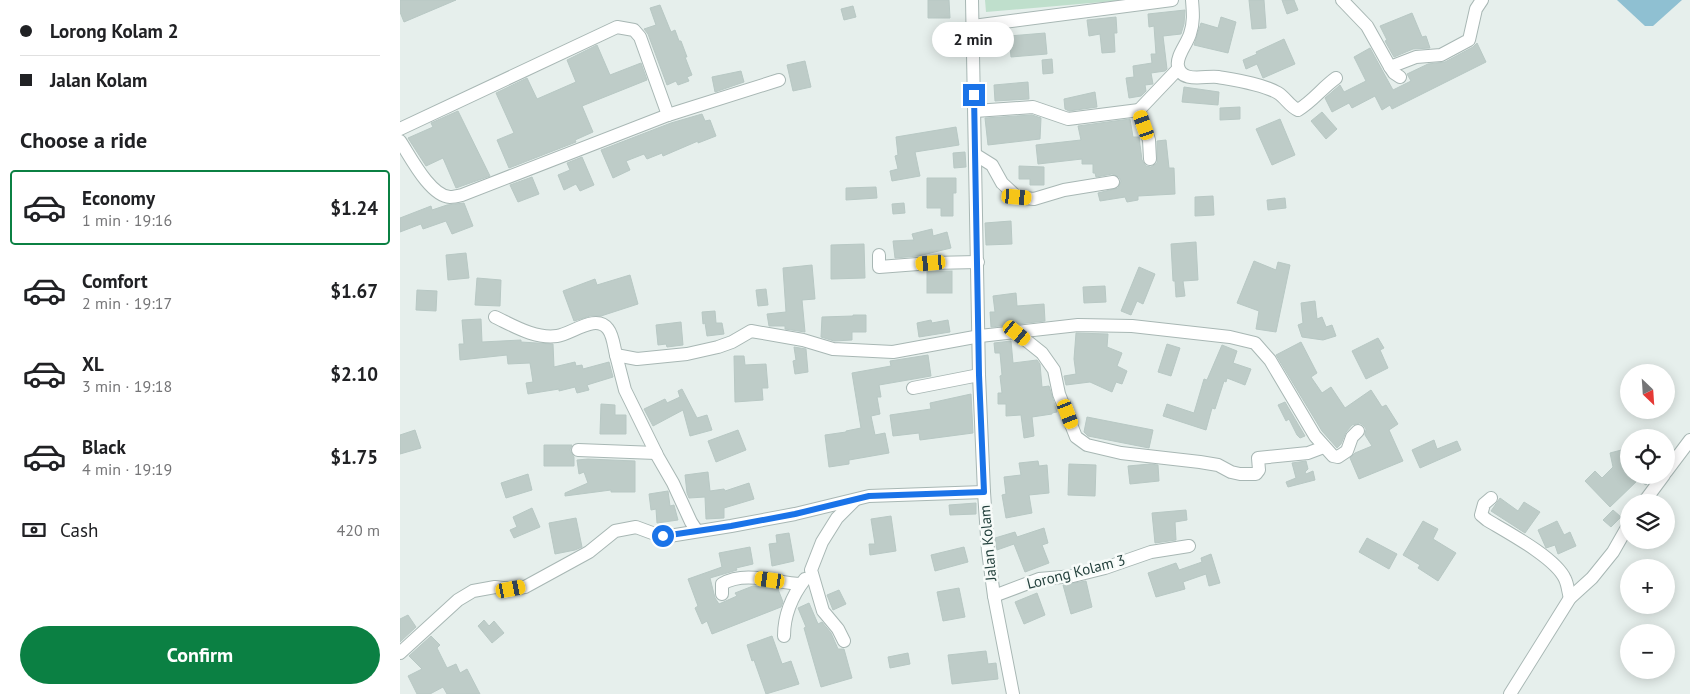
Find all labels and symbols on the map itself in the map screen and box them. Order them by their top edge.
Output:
callout: 2 min [933,22,1015,58]
route end [963,84,985,106]
car [1132,108,1155,142]
car [1001,188,1032,206]
car [915,254,946,272]
car [1000,318,1033,348]
north arrow [1620,364,1675,419]
car [1055,397,1080,431]
street label: Jalan Kolam [975,504,1000,583]
route start [652,525,674,547]
street label: Lorong Kolam 3 [1025,550,1127,593]
car [754,570,785,590]
car [494,579,527,599]

